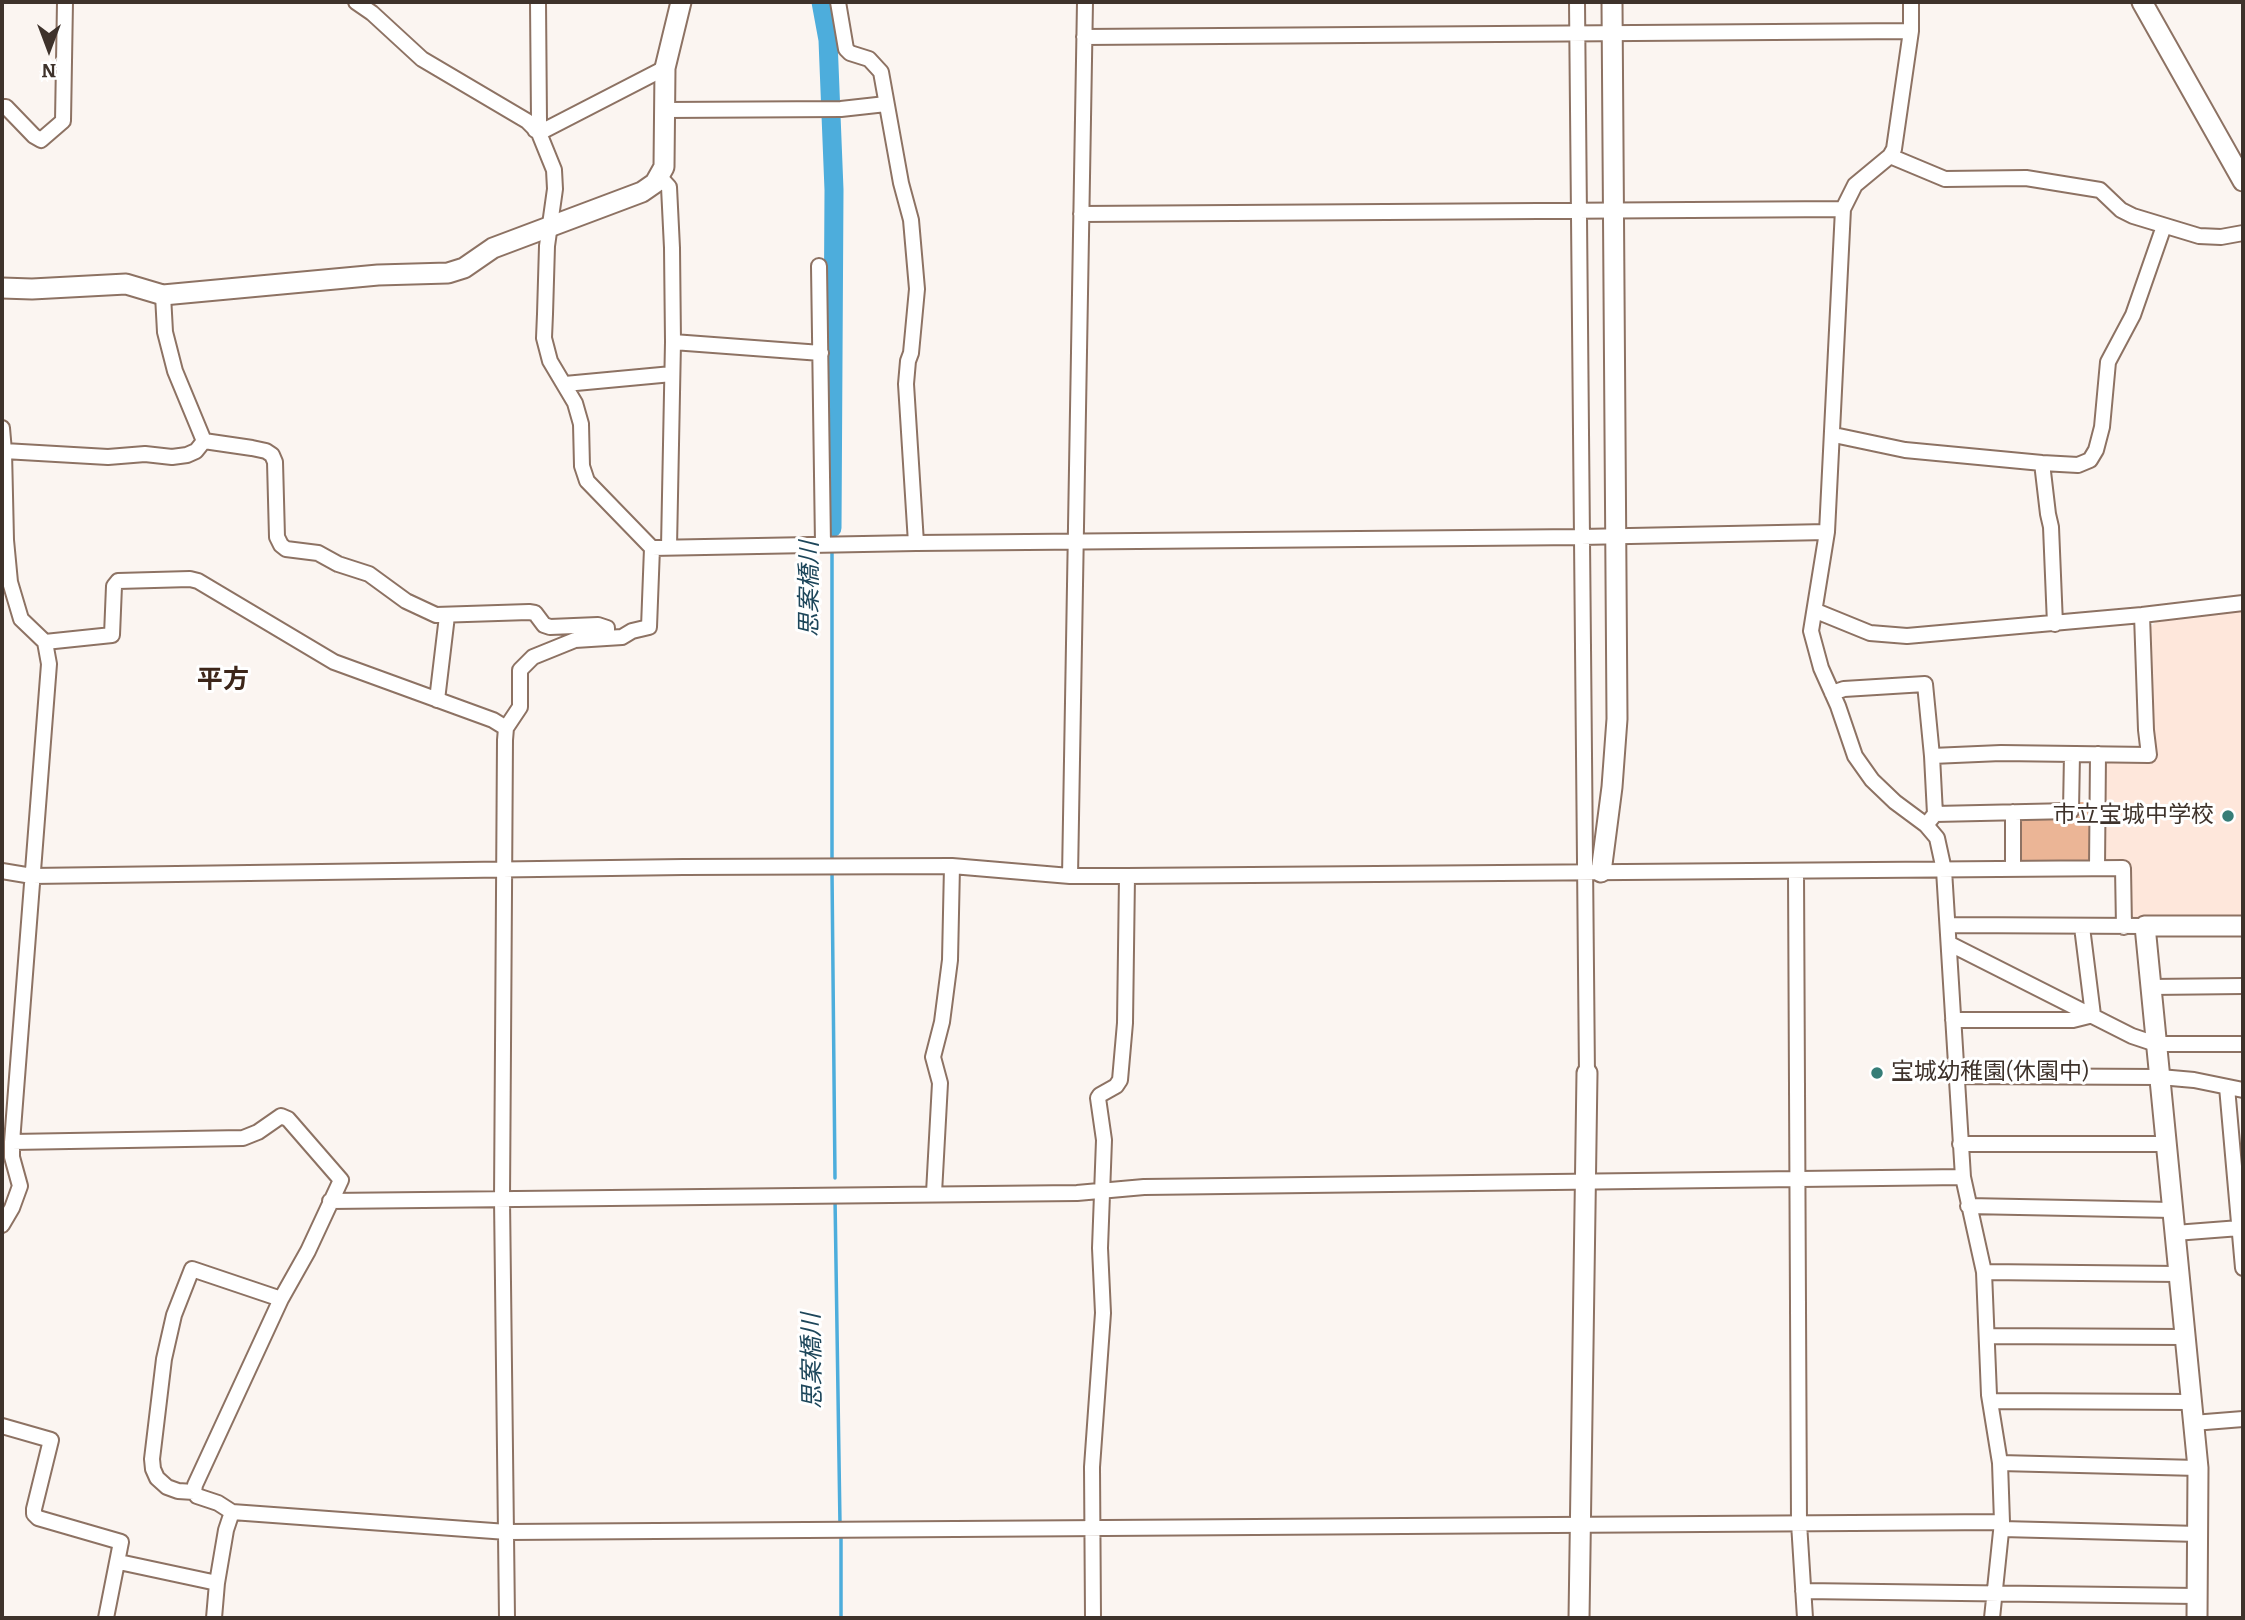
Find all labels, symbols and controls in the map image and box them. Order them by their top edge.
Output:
north arrow [14,14,84,84]
text: N [42,59,56,82]
water label: 思案橋川 [796,541,824,637]
district label: 平方 [197,665,249,697]
place label: 市立宝城中学校 [2053,802,2214,830]
marker: 市立宝城中学校 [2220,808,2236,824]
place label: 宝城幼稚園(休園中) [1891,1059,2089,1087]
marker: 宝城幼稚園(休園中) [1869,1065,1885,1081]
water label: 思案橋川 [798,1313,828,1409]

